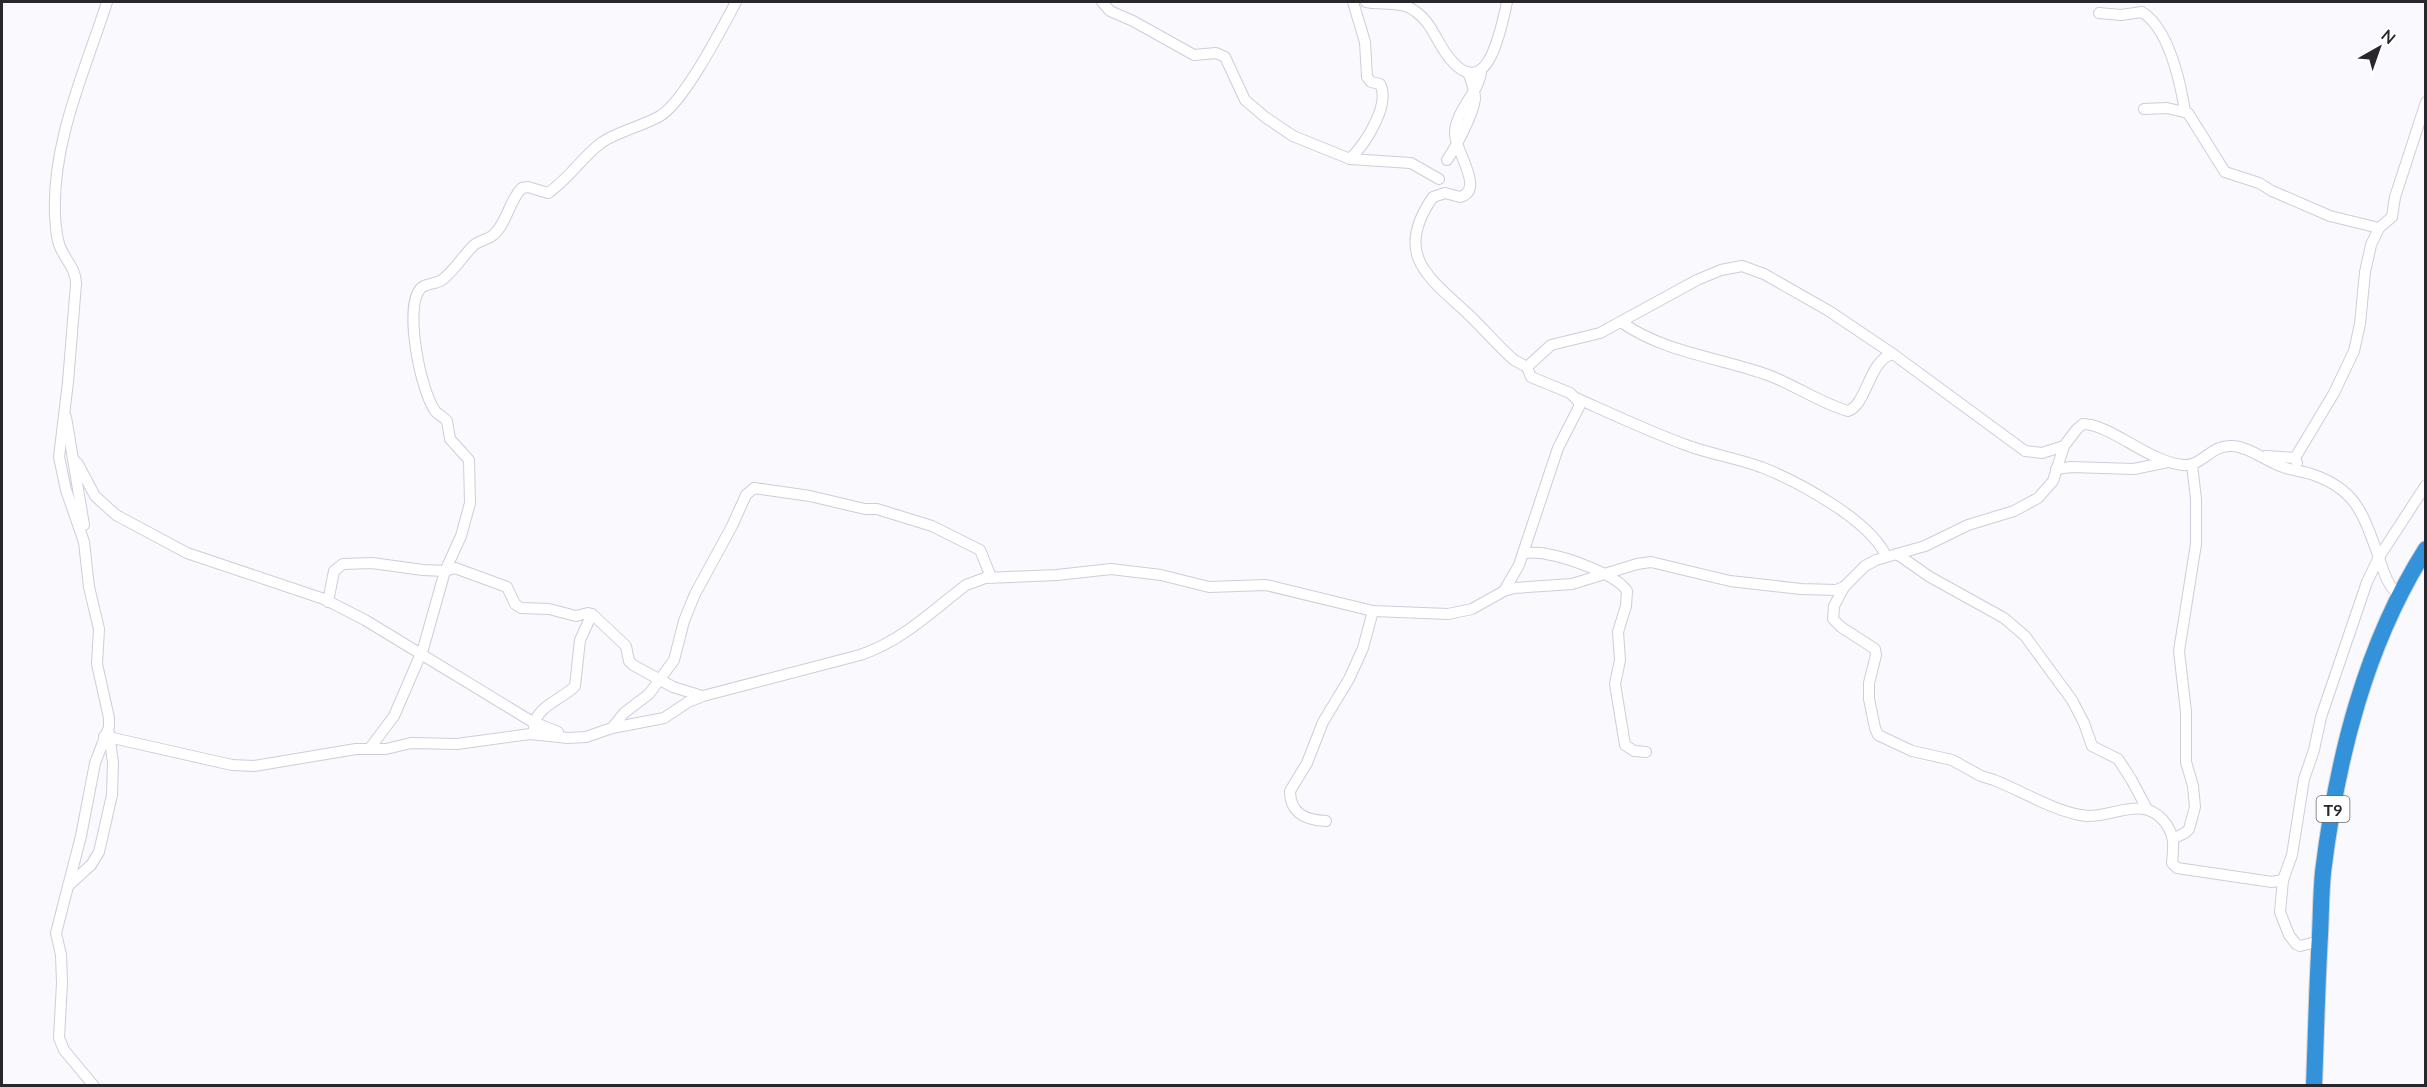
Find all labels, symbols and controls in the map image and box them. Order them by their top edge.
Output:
north arrow [2349,18,2409,78]
text: N [2378,25,2400,47]
road number: T9 [2316,796,2350,822]

